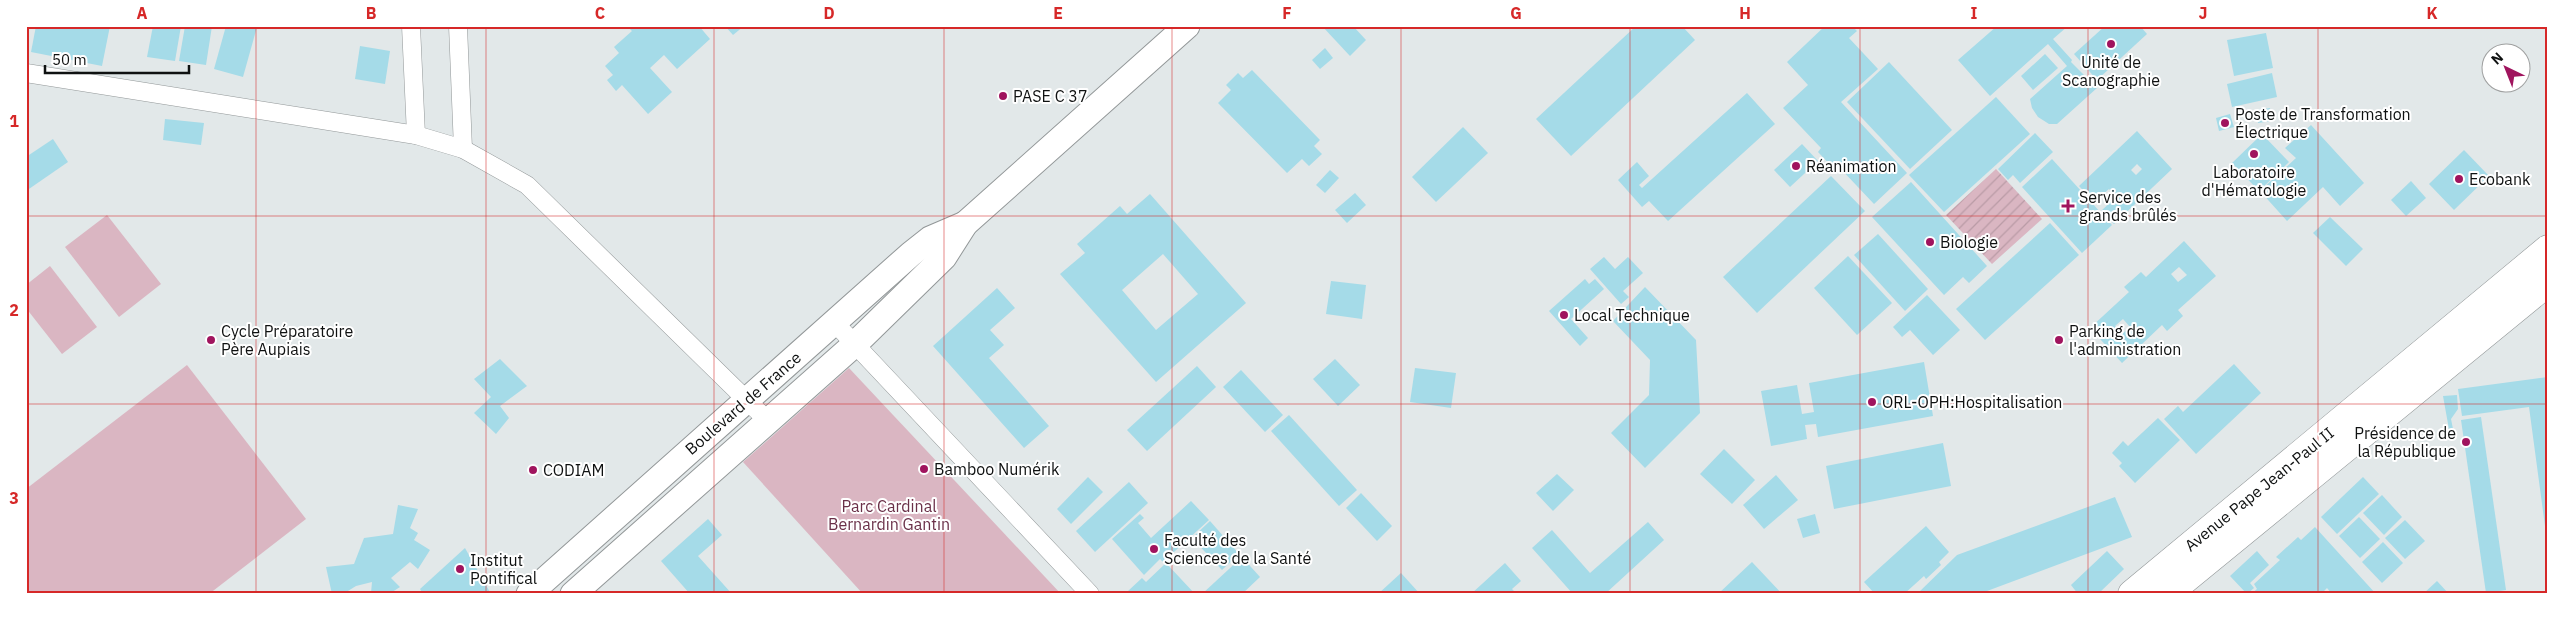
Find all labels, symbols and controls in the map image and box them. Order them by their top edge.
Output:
text: A [137,3,148,23]
text: B [366,3,377,23]
text: C [595,3,605,23]
text: D [823,3,835,23]
text: E [1053,3,1063,23]
text: F [1282,3,1292,23]
text: G [1510,3,1522,23]
text: H [1739,3,1751,23]
text: I [1971,3,1978,23]
text: J [2199,3,2207,23]
text: K [2426,3,2438,23]
marker: Unité de Scanographie [2105,38,2117,50]
scale bar [45,42,189,74]
north arrow [2482,42,2532,92]
text: N [2487,48,2507,69]
text: 50 m [52,50,87,69]
place label: Unité de Scanographie [2062,52,2160,90]
place label: PASE C 37 [1013,86,1088,106]
marker: PASE C 37 [997,90,1009,102]
place label: Poste de Transformation Électrique [2235,104,2411,142]
text: 1 [9,111,19,131]
marker: Poste de Transformation Électrique [2219,117,2231,129]
marker: Laboratoire d'Hématologie [2248,148,2260,160]
place label: Réanimation [1806,156,1897,176]
marker: Réanimation [1790,160,1802,172]
place label: Laboratoire d'Hématologie [2202,162,2307,200]
place label: Ecobank [2469,169,2531,189]
marker: Ecobank [2453,173,2465,185]
place label: Service des grands brûlés [2079,187,2177,225]
marker: Service des grands brûlés [2061,199,2075,213]
place label: Biologie [1940,232,1998,252]
marker: Biologie [1924,236,1936,248]
text: 2 [9,300,19,320]
place label: Local Technique [1574,305,1690,325]
marker: Local Technique [1558,309,1570,321]
place label: Cycle Préparatoire Père Aupiais [221,321,353,359]
place label: Parking de l'administration [2069,321,2181,359]
marker: Cycle Préparatoire Père Aupiais [205,334,217,346]
marker: Parking de l'administration [2053,334,2065,346]
street label: Boulevard de France [681,347,805,459]
place label: ORL-OPH:Hospitalisation [1882,392,2062,412]
marker: ORL-OPH:Hospitalisation [1866,396,1878,408]
street label: Avenue Pape Jean-Paul II [2180,423,2338,555]
place label: Présidence de la République [2354,423,2456,461]
marker: Présidence de la République [2460,436,2472,448]
place label: Bamboo Numérik [934,459,1060,479]
place label: CODIAM [543,460,604,480]
marker: Bamboo Numérik [918,463,930,475]
marker: CODIAM [527,464,539,476]
text: 3 [9,488,19,508]
park label: Parc Cardinal Bernardin Gantin [828,496,950,534]
place label: Faculté des Sciences de la Santé [1164,530,1312,568]
marker: Faculté des Sciences de la Santé [1148,543,1160,555]
place label: Institut Pontifical [470,550,537,588]
marker: Institut Pontifical [454,563,466,575]

